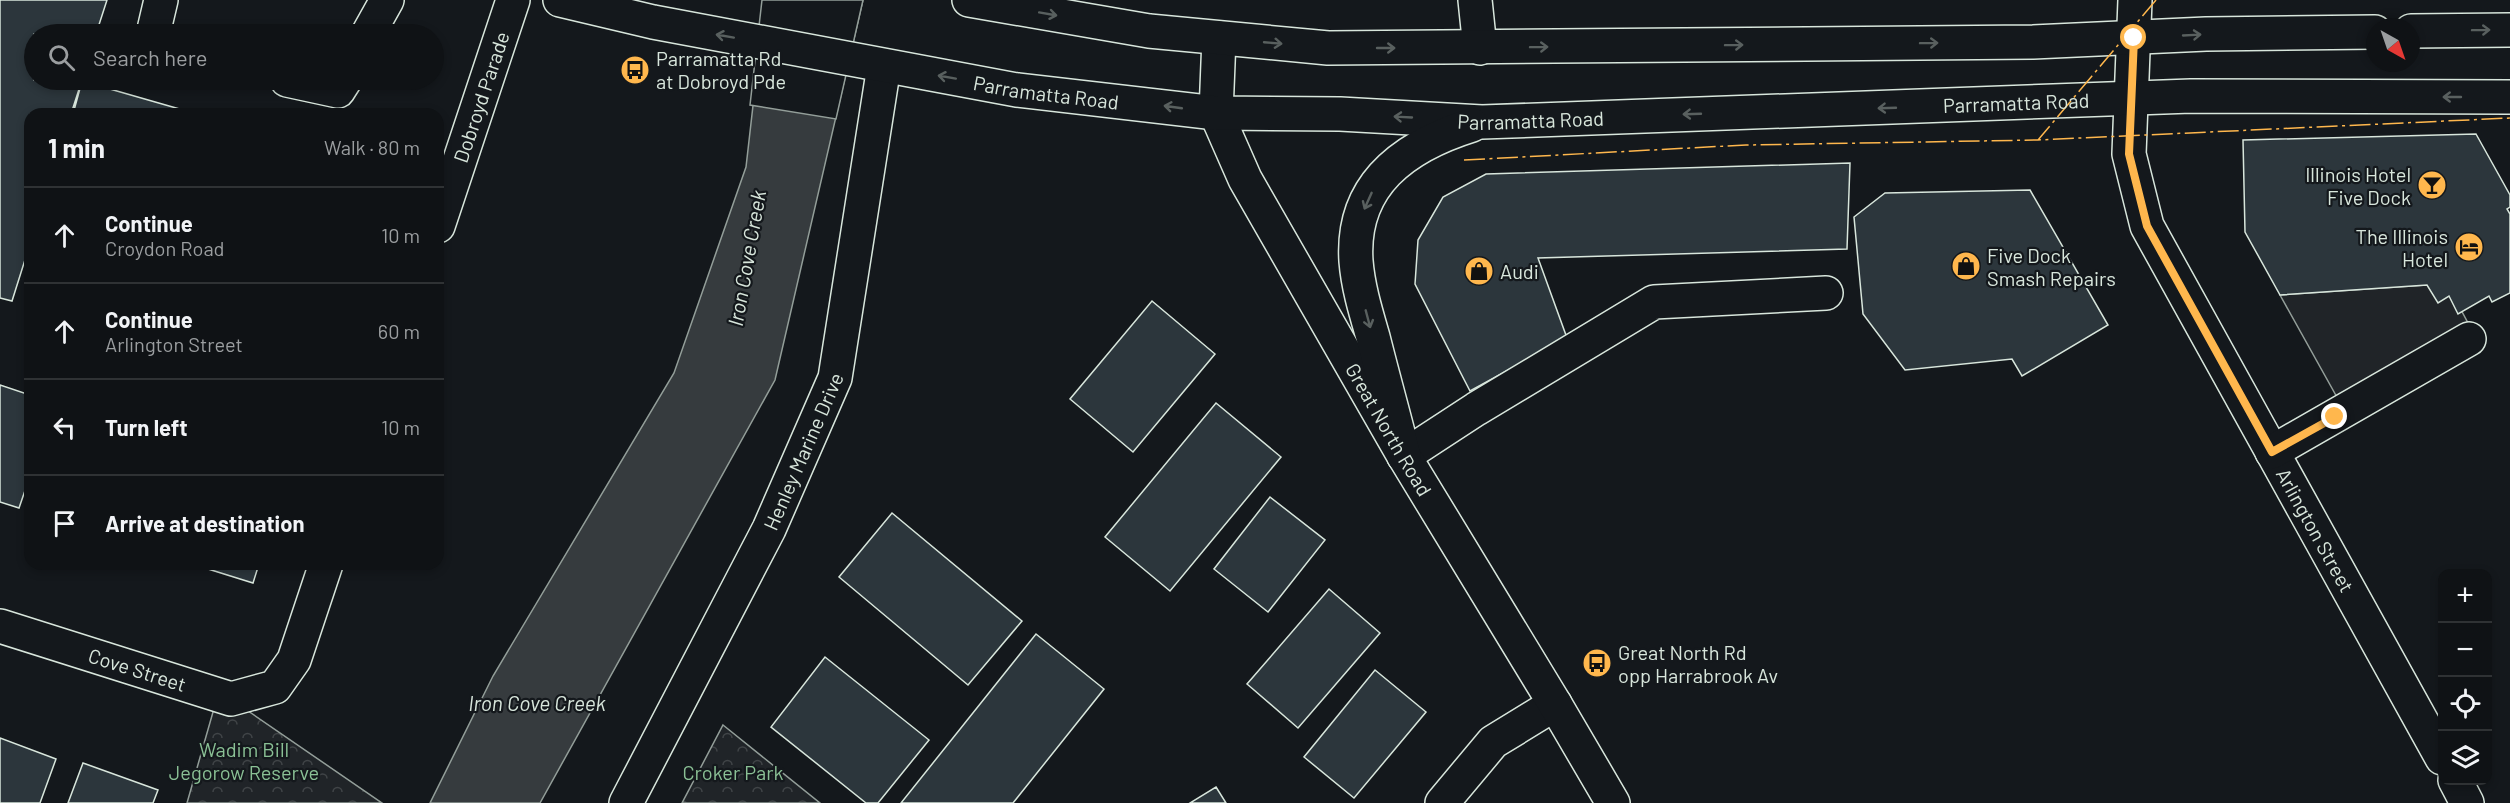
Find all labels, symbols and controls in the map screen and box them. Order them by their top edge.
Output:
one-way arrow [1037,9,1057,20]
north arrow [2366,18,2420,72]
search box [24,24,444,90]
route start [2120,24,2146,50]
one-way arrow [2471,25,2491,36]
street label: Dobroyd Parade [448,28,514,166]
one-way arrow [2182,29,2202,40]
one-way arrow [716,30,736,41]
one-way arrow [1918,37,1938,49]
one-way arrow [1263,38,1283,49]
one-way arrow [1723,39,1743,51]
icon: search [45,41,78,74]
one-way arrow [1528,41,1548,53]
one-way arrow [1376,42,1396,54]
text: Search here [93,44,207,70]
place label: Parramatta Rd at Dobroyd Pde [656,46,786,93]
bus stop icon: Parramatta Rd at Dobroyd Pde [619,54,651,86]
street label: Parramatta Road [971,70,1120,114]
one-way arrow [938,71,957,82]
street label: Parramatta Road [1943,88,2090,117]
one-way arrow [2442,91,2462,103]
one-way arrow [1163,102,1183,113]
one-way arrow [1877,102,1897,113]
street label: Parramatta Road [1457,106,1604,134]
one-way arrow [1682,109,1702,120]
one-way arrow [1393,112,1413,123]
text: 1 min [48,132,105,163]
text: Walk · 80 m [324,135,420,159]
place label: Illinois Hotel Five Dock [2305,162,2411,209]
bar icon: Illinois Hotel Five Dock [2416,169,2448,201]
water label: Iron Cove Creek [722,187,770,328]
one-way arrow [1362,191,1373,209]
text: Continue [105,210,193,236]
icon: ahead [48,219,81,252]
text: 10 m [381,223,420,247]
place label: The Illinois Hotel [2356,224,2448,271]
hotel icon: The Illinois Hotel [2453,231,2485,263]
text: Croydon Road [105,236,225,260]
place label: Five Dock Smash Repairs [1987,243,2116,290]
shop icon: Five Dock Smash Repairs [1950,250,1982,282]
shop icon: Audi [1463,255,1495,287]
place label: Audi [1500,259,1539,283]
text: Continue [105,306,193,332]
one-way arrow [1363,309,1374,328]
icon: ahead [48,315,81,348]
text: 60 m [378,319,420,343]
text: Arlington Street [105,332,243,356]
street label: Great North Road [1341,359,1437,500]
street label: Henley Marine Drive [758,369,848,534]
route end [2321,403,2347,429]
icon: left [48,411,81,444]
text: Turn left [105,414,188,440]
text: 10 m [381,415,420,439]
street label: Arlington Street [2272,464,2360,596]
icon: arrive [48,507,81,540]
text: Arrive at destination [105,510,304,536]
map controls [2438,569,2492,785]
button: + [2438,569,2492,623]
button: − [2438,623,2492,677]
place label: Great North Rd opp Harrabrook Av [1618,640,1778,687]
street label: Cove Street [85,643,189,696]
bus stop icon: Great North Rd opp Harrabrook Av [1581,647,1613,679]
button: locate [2438,677,2492,731]
water label: Iron Cove Creek [468,690,607,715]
button: layers [2438,731,2492,785]
park label: Wadim Bill Jegorow Reserve [169,737,319,784]
park label: Croker Park [682,760,784,784]

